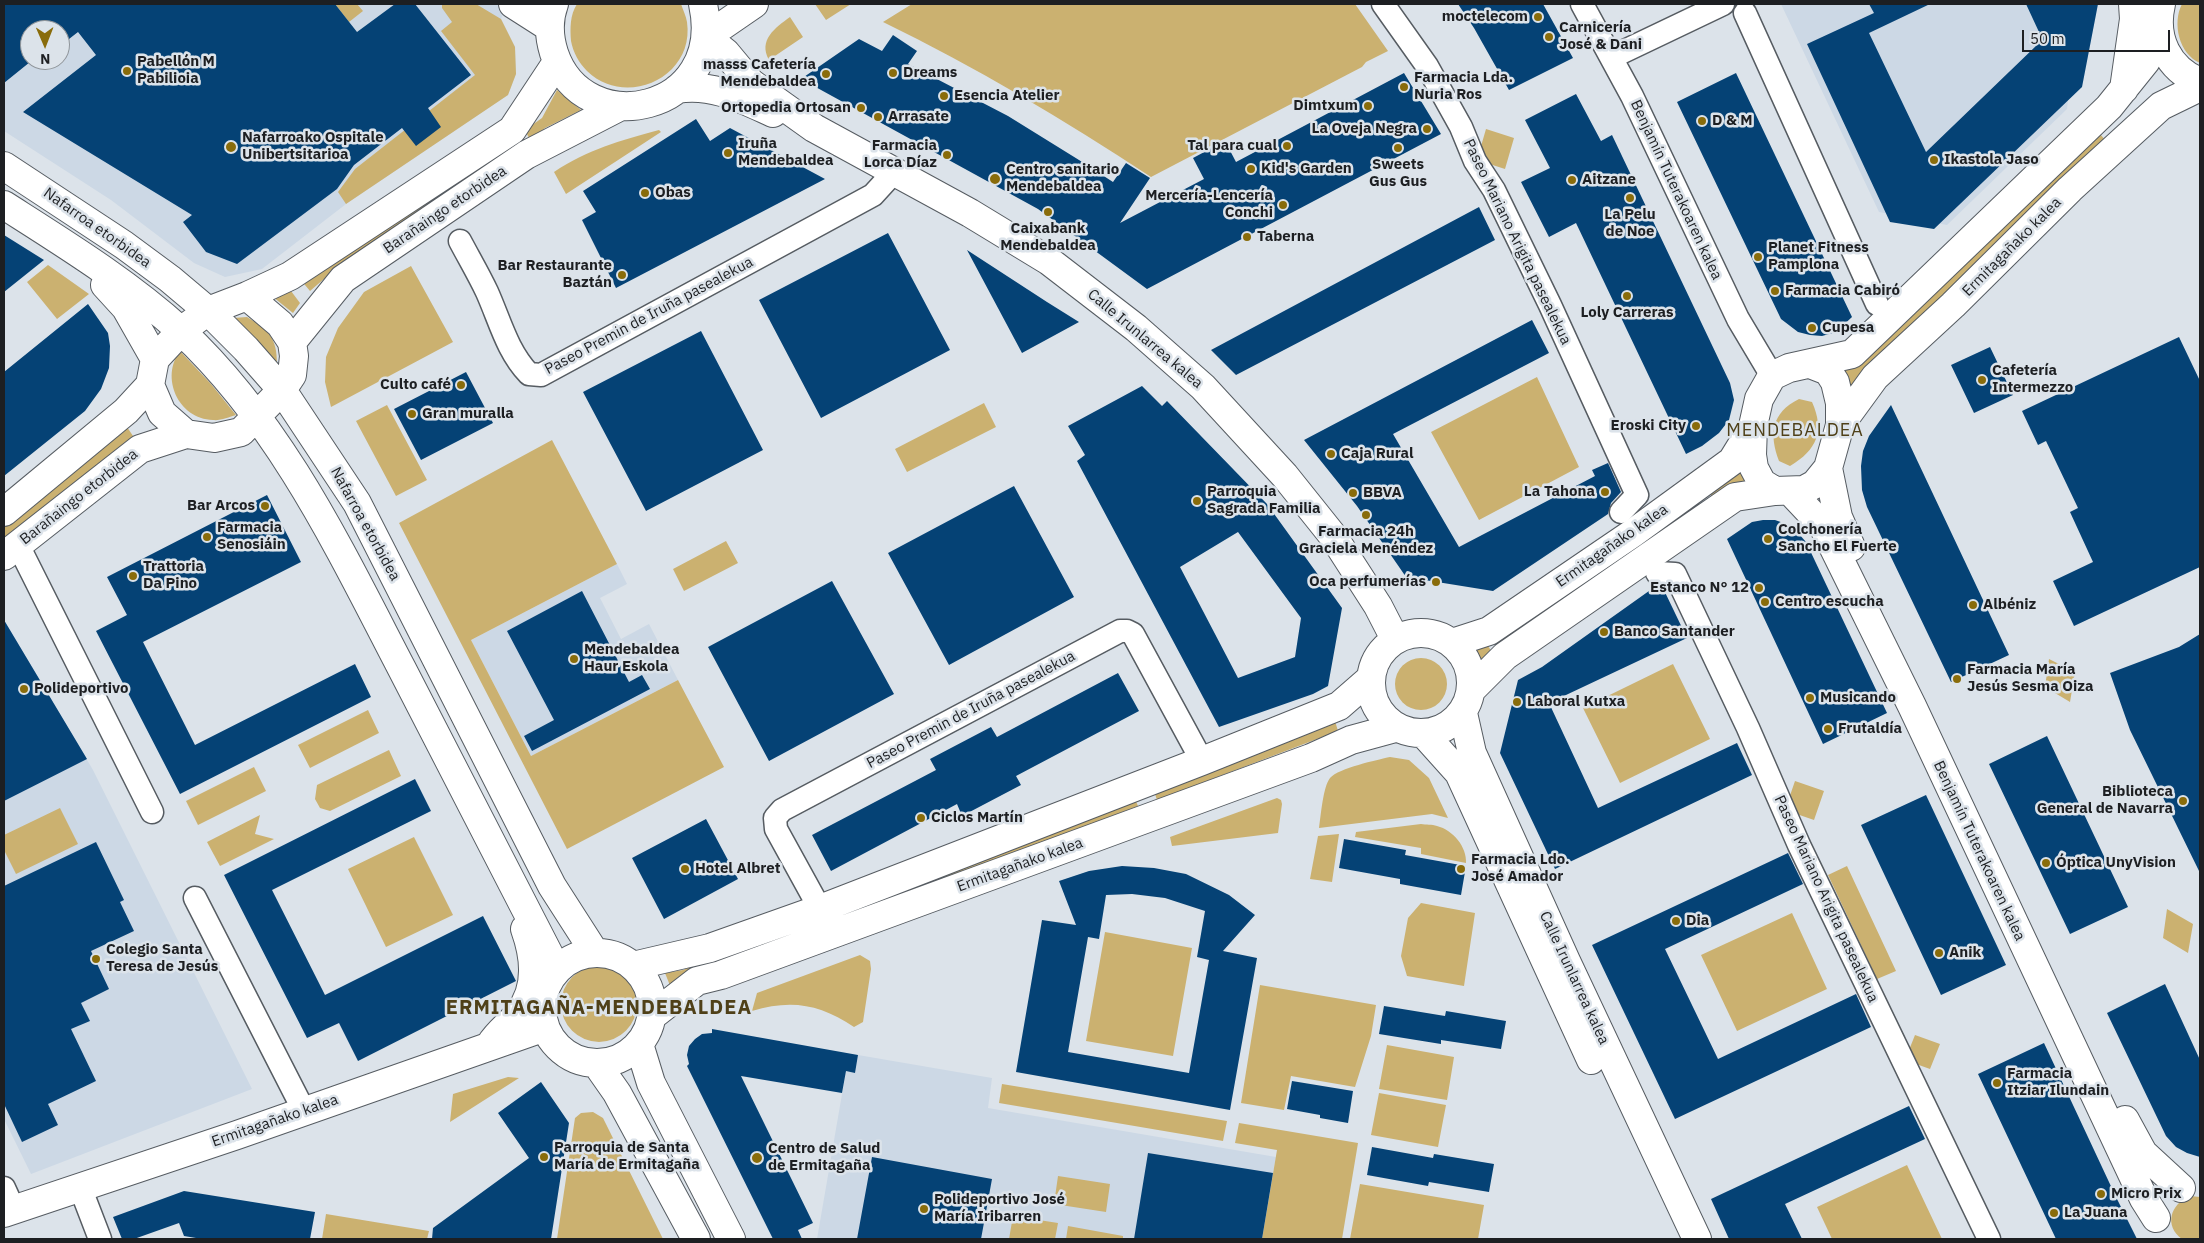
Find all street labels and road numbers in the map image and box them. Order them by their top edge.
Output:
street label: Benjamín Tuterakoaren kalea [1626,97,1726,283]
street label: Paseo Mariano Arigita pasealekua [1459,136,1575,348]
street label: Barañaingo etorbidea [380,162,510,258]
street label: Nafarroa etorbidea [40,184,154,272]
street label: Ermitagañako kalea [1959,194,2065,300]
street label: Paseo Premin de Iruña pasealekua [542,253,756,379]
street label: Calle Irunlarrea kalea [1084,286,1206,392]
street label: Barañaingo etorbidea [16,445,142,549]
street label: Nafarroa etorbidea [326,464,404,584]
street label: Ermitagañako kalea [1553,501,1671,591]
street label: Paseo Premin de Iruña pasealekua [864,647,1078,773]
street label: Benjamín Tuterakoaren kalea [1929,758,2029,944]
street label: Paseo Mariano Arigita pasealekua [1770,793,1882,1005]
street label: Ermitagañako kalea [955,834,1085,896]
street label: Calle Irunlarrea kalea [1535,909,1613,1047]
street label: Ermitagañako kalea [209,1091,341,1151]

